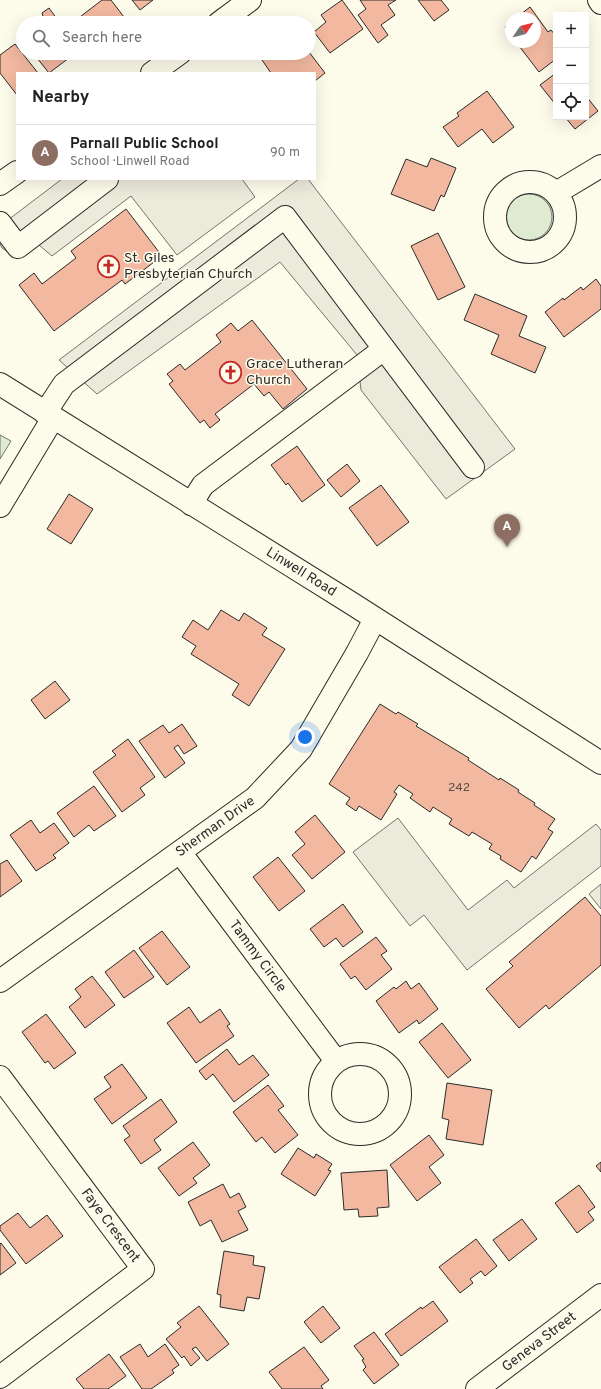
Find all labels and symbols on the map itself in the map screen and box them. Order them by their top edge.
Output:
north arrow [505,12,541,48]
place label: St. Giles Presbyterian Church [124,250,253,283]
church icon: St. Giles Presbyterian Church [95,253,121,279]
place label: Grace Lutheran Church [246,356,343,389]
church icon: Grace Lutheran Church [218,359,244,385]
pin: A [494,514,520,547]
street label: Linwell Road [263,544,339,600]
your location [295,727,315,747]
house number: 242 [448,780,470,796]
street label: Sherman Drive [172,792,258,861]
street label: Tammy Circle [225,917,290,995]
street label: Faye Crescent [77,1185,144,1266]
street label: Geneva Street [499,1308,580,1375]

